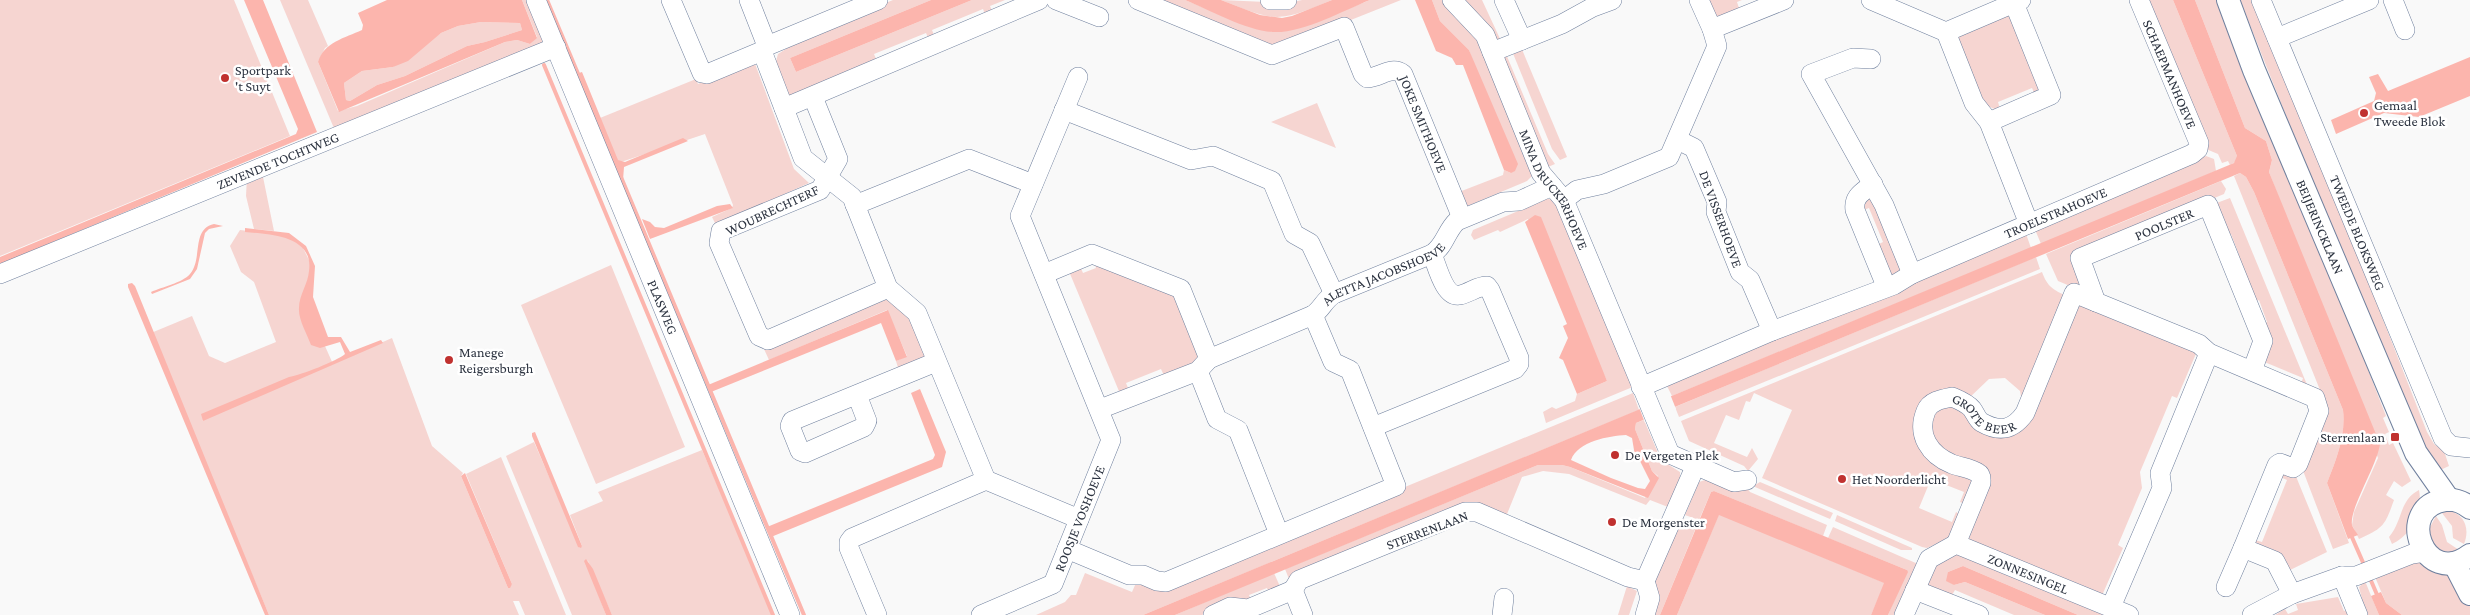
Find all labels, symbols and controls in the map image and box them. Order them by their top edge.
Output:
street label: SCHAEPMANHOEVE [2140,17,2200,131]
place label: Sportpark 't Suyt [235,62,291,94]
street label: JOKE SMITHOEVE [1396,71,1451,175]
marker: Sportpark 't Suyt [219,72,231,84]
place label: Gemaal Tweede Blok [2374,97,2446,129]
marker: Gemaal Tweede Blok [2358,107,2370,119]
street label: MINA DRUCKERHOEVE [1516,127,1592,252]
street label: ZEVENDE TOCHTWEG [214,129,341,193]
street label: DE VISSERHOEVE [1696,168,1746,270]
street label: TWEEDE BLOKSWEG [2327,173,2389,293]
street label: BEIJERINCKLAAN [2293,177,2347,277]
street label: WOUBRECHTERF [723,181,821,239]
street label: TROELSTRAHOEVE [2002,183,2110,242]
street label: POOLSTER [2132,204,2196,244]
street label: ALETTA JACOBSHOEVE [1318,239,1449,308]
street label: PLASWEG [644,277,681,337]
place label: Manege Reigersburgh [459,344,534,376]
marker: Manege Reigersburgh [443,354,455,366]
street label: GROTE BEER [1950,390,2019,437]
place label: Sterrenlaan [2320,429,2385,445]
marker: Sterrenlaan [2389,431,2401,443]
place label: De Vergeten Plek [1625,447,1719,463]
marker: De Vergeten Plek [1609,449,1621,461]
street label: ROOSJE VOSHOEVE [1051,463,1108,574]
place label: Het Noorderlicht [1852,471,1946,487]
marker: Het Noorderlicht [1836,473,1848,485]
street label: STERRENLAAN [1384,507,1470,553]
place label: De Morgenster [1622,514,1705,530]
marker: De Morgenster [1606,516,1618,528]
street label: ZONNESINGEL [1985,550,2071,597]

